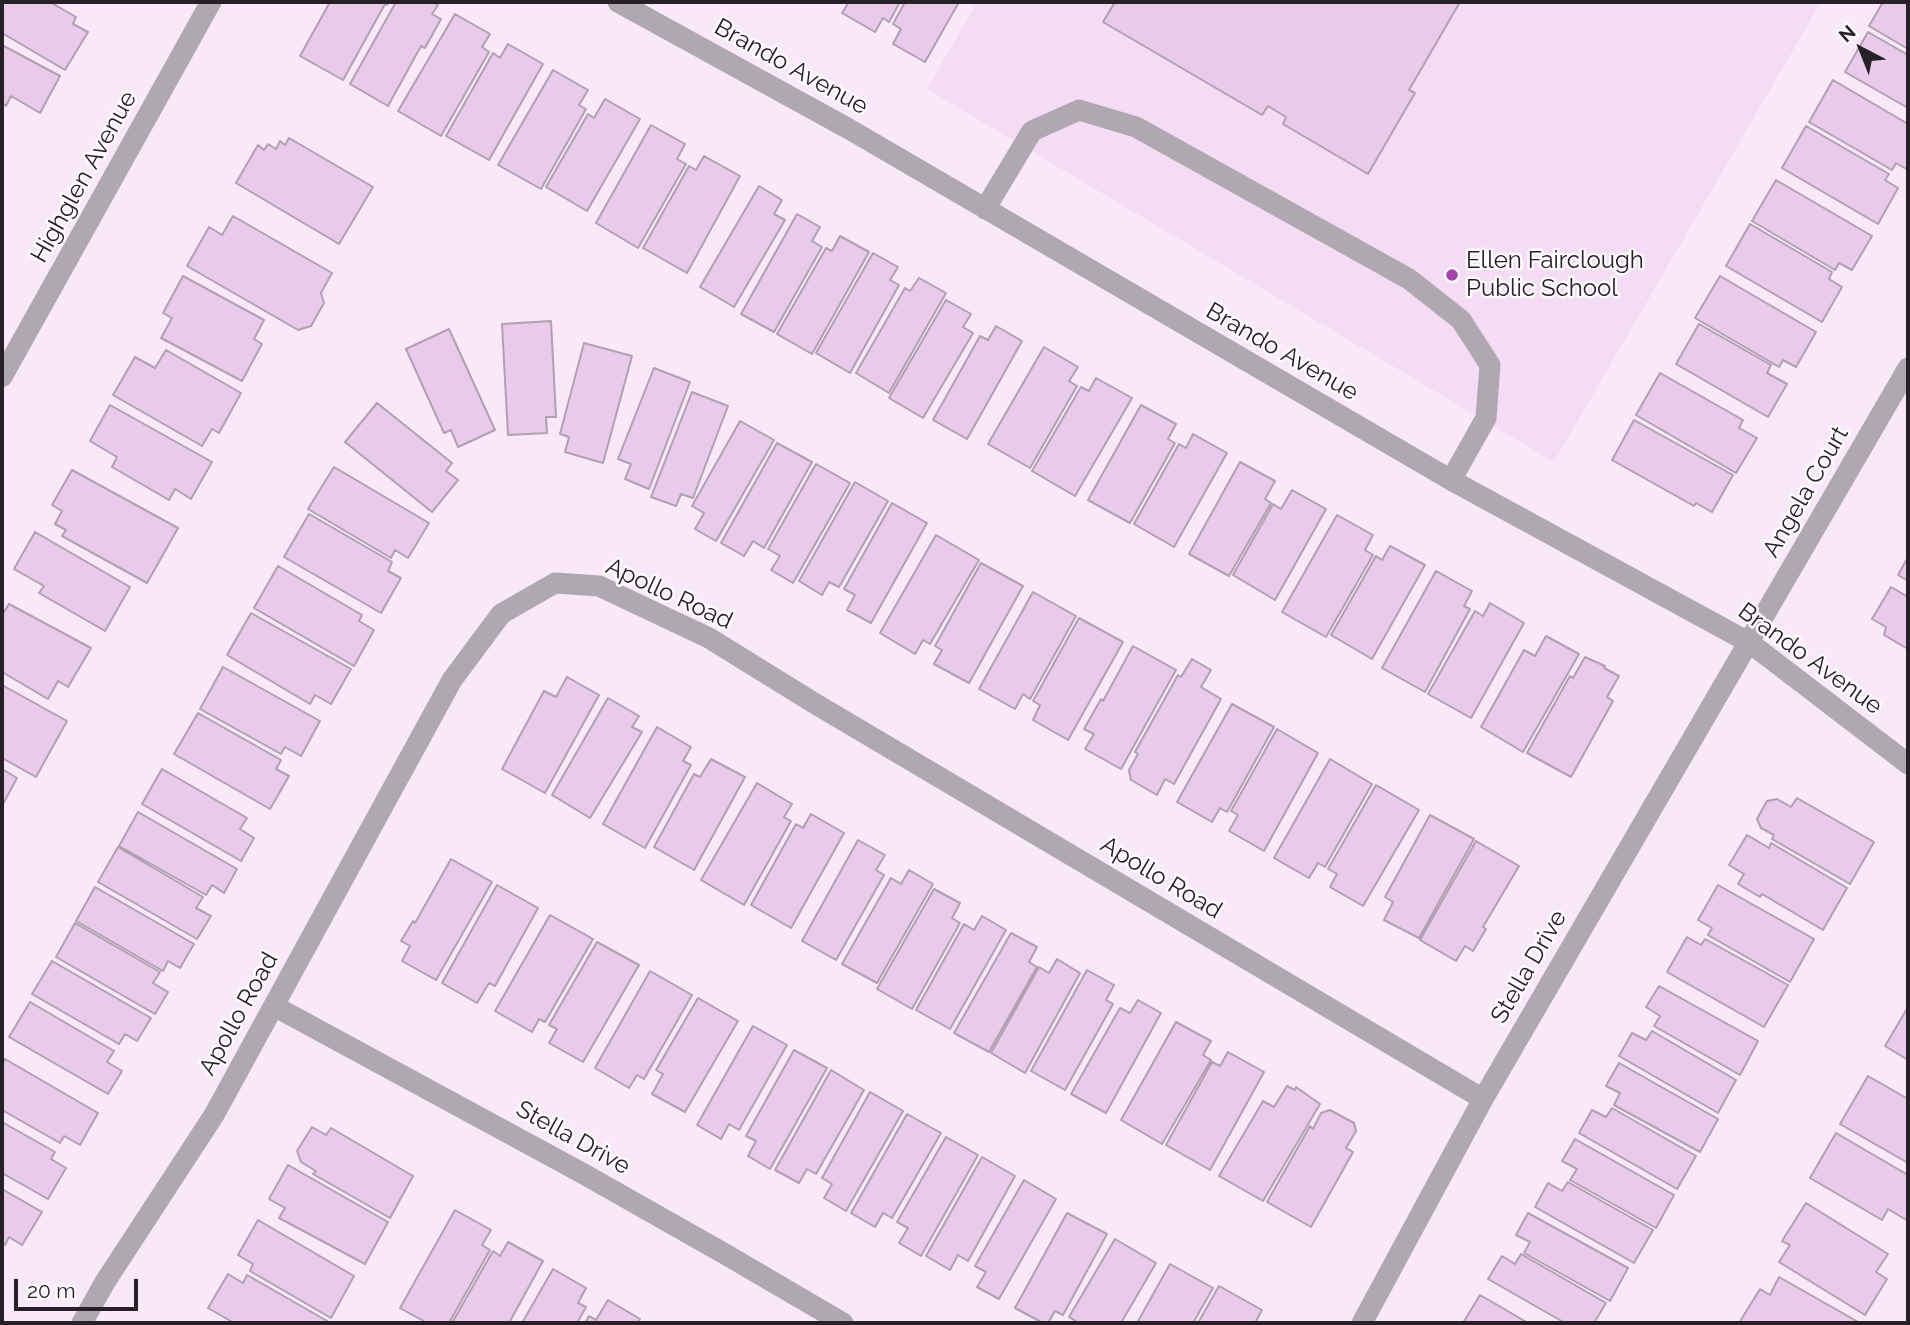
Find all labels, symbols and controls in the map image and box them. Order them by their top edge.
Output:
street label: Brando Avenue [709,13,873,121]
north arrow [1826,14,1896,84]
text: N [1834,20,1860,46]
street label: Highglen Avenue [25,86,143,268]
place label: Ellen Fairclough Public School [1466,247,1644,303]
marker: Ellen Fairclough Public School [1444,267,1460,283]
street label: Brando Avenue [1201,297,1363,407]
street label: Angela Court [1757,421,1855,563]
street label: Apollo Road [601,552,737,636]
street label: Brando Avenue [1732,597,1888,721]
street label: Apollo Road [1095,831,1227,925]
street label: Stella Drive [1485,905,1573,1029]
street label: Apollo Road [193,947,285,1081]
street label: Stella Drive [511,1095,635,1181]
scale bar [18,1266,142,1310]
text: 20 m [27,1278,75,1303]

